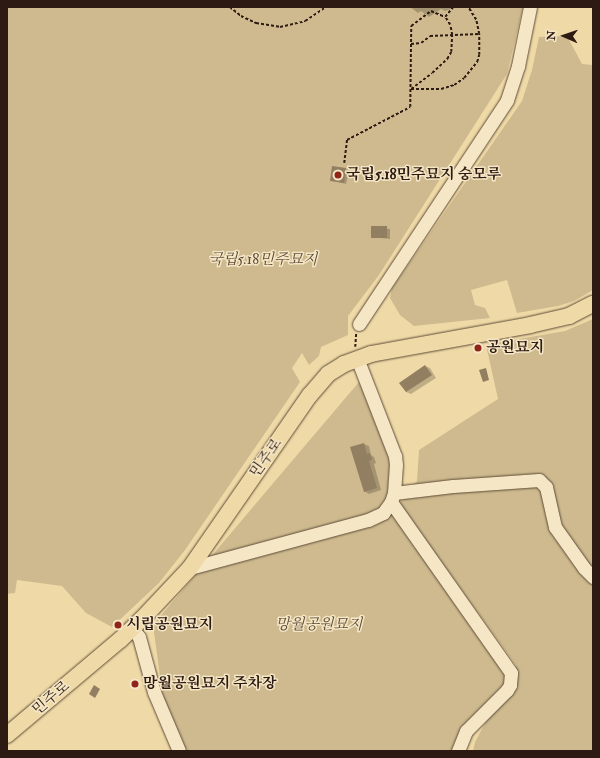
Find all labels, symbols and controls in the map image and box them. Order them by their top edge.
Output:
north arrow [544,16,584,56]
text: N [545,30,558,41]
place label: 국립5.18민주묘지 숭모루 [346,166,501,184]
marker: 국립5.18민주묘지 숭모루 [333,170,343,180]
park label: 국립5.18민주묘지 [209,251,317,269]
place label: 공원묘지 [486,339,544,357]
marker: 공원묘지 [473,343,483,353]
street label: 민주로 [246,435,286,481]
place label: 시립공원묘지 [126,616,213,634]
park label: 망월공원묘지 [276,616,362,634]
marker: 시립공원묘지 [113,620,123,630]
place label: 망월공원묘지 주차장 [143,675,277,693]
street label: 민주로 [29,677,73,719]
marker: 망월공원묘지 주차장 [130,679,140,689]

